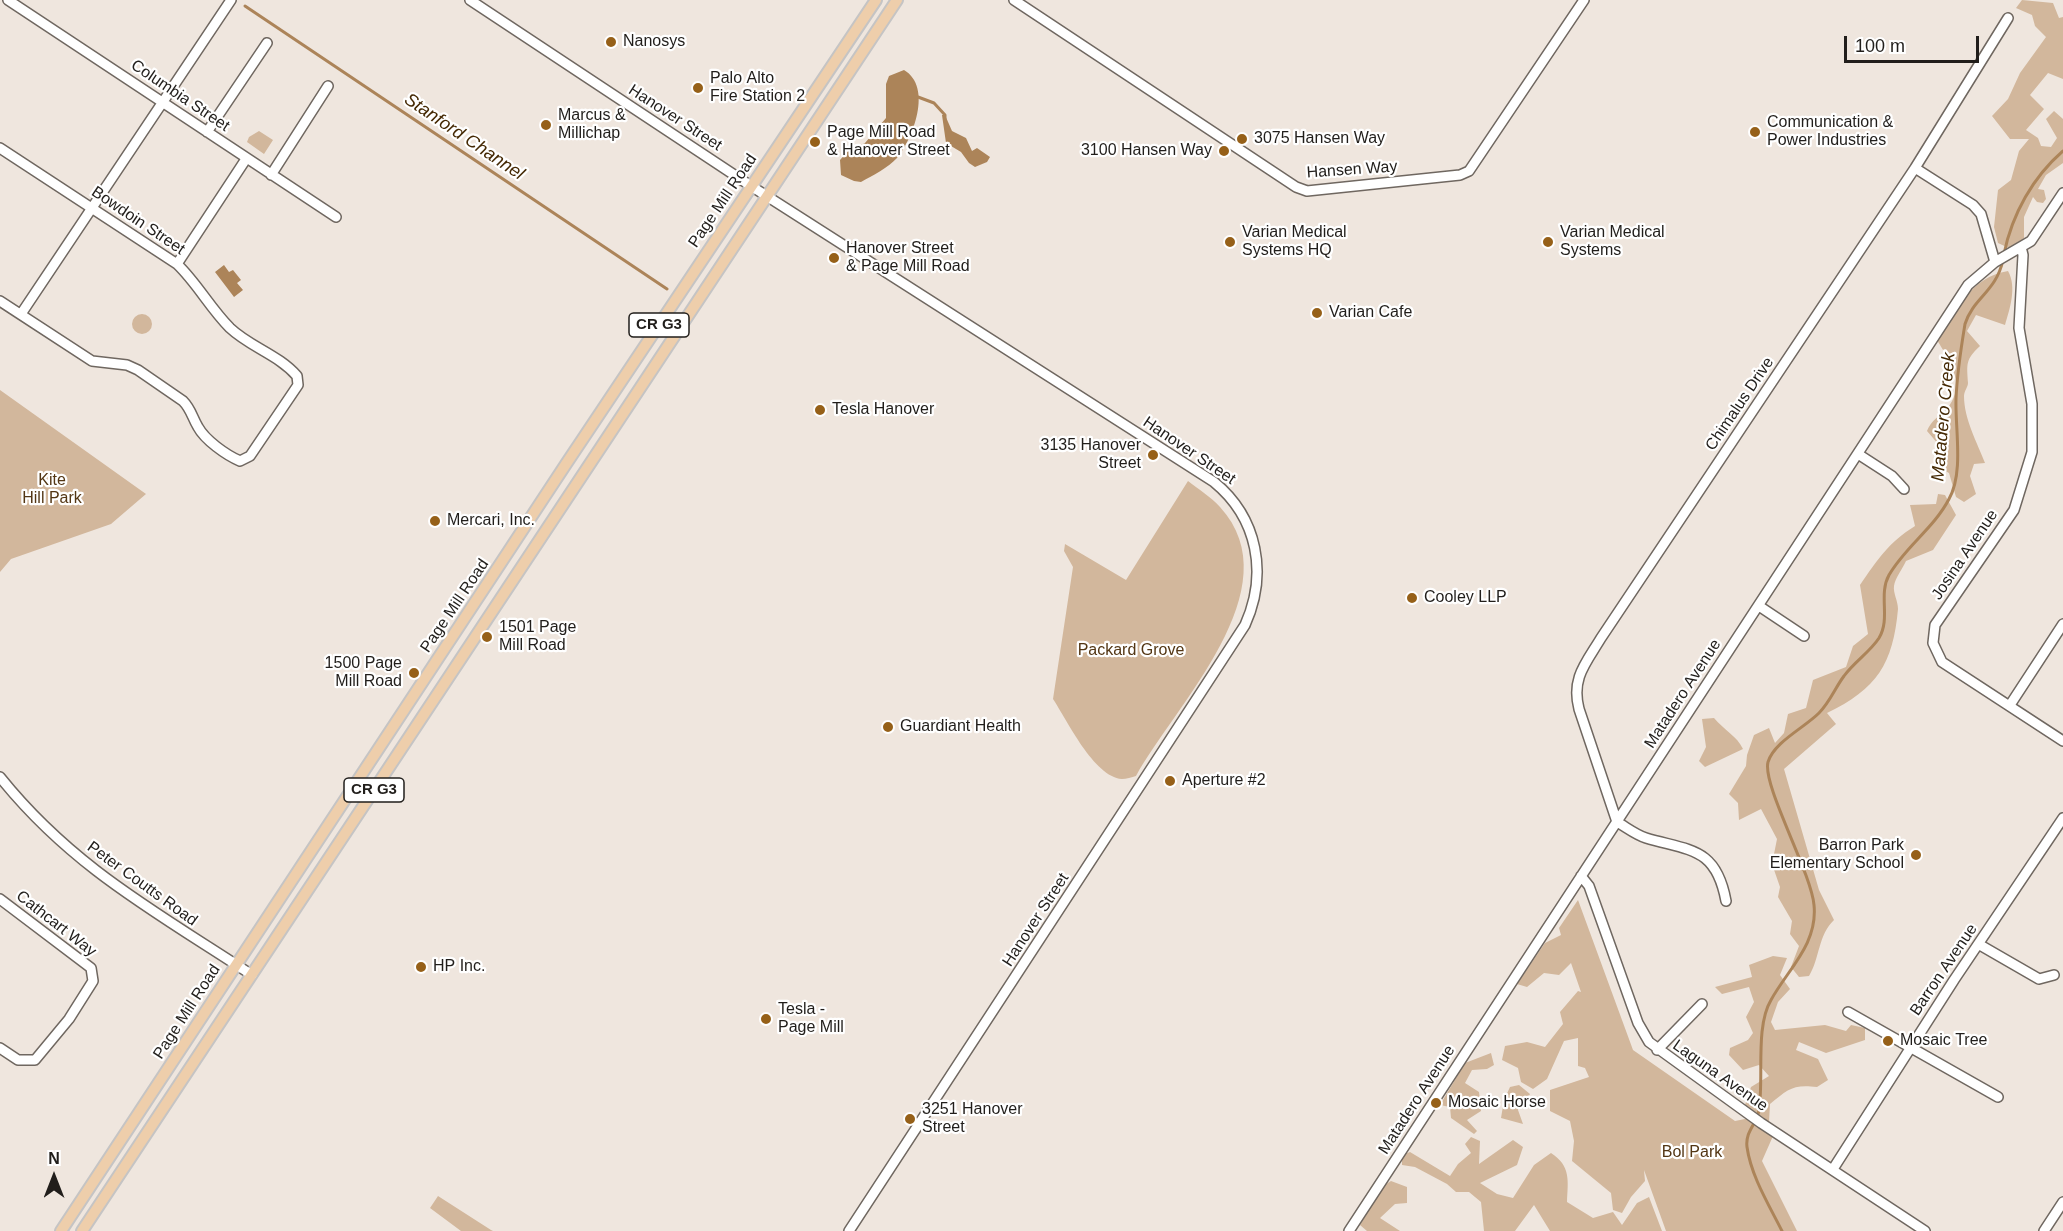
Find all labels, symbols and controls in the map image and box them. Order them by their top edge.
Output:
scale bar [1847,24,1982,62]
place label: Nanosys [623,32,685,52]
marker: Nanosys [604,35,618,49]
text: 100 m [1855,36,1905,56]
street label: Columbia Street [127,56,233,136]
place label: Palo Alto Fire Station 2 [710,69,805,107]
street label: Hanover Street [625,81,725,155]
marker: Palo Alto Fire Station 2 [691,81,705,95]
water label: Stanford Channel [400,89,528,185]
place label: Marcus & Millichap [558,106,626,144]
place label: Communication & Power Industries [1767,113,1893,151]
marker: Marcus & Millichap [539,118,553,132]
place label: Page Mill Road & Hanover Street [827,123,950,161]
marker: Communication & Power Industries [1748,125,1762,139]
place label: 3075 Hansen Way [1254,129,1385,149]
marker: 3075 Hansen Way [1235,132,1249,146]
marker: Page Mill Road & Hanover Street [808,135,822,149]
place label: 3100 Hansen Way [1081,141,1212,161]
marker: 3100 Hansen Way [1217,144,1231,158]
street label: Page Mill Road [685,151,761,251]
street label: Hansen Way [1306,157,1398,183]
street label: Bowdoin Street [88,183,188,259]
place label: Varian Medical Systems HQ [1242,223,1347,261]
place label: Varian Medical Systems [1560,223,1665,261]
marker: Varian Medical Systems HQ [1223,235,1237,249]
marker: Varian Medical Systems [1541,235,1555,249]
place label: Hanover Street & Page Mill Road [846,239,970,277]
marker: Hanover Street & Page Mill Road [827,251,841,265]
place label: Varian Cafe [1329,303,1412,323]
marker: Varian Cafe [1310,306,1324,320]
road number: CR G3 [629,313,689,337]
water label: Matadero Creek [1928,352,1960,482]
street label: Chimalus Drive [1702,354,1778,454]
place label: Tesla Hanover [832,400,934,420]
marker: Tesla Hanover [813,403,827,417]
street label: Hanover Street [1139,413,1239,489]
place label: 3135 Hanover Street [1040,436,1141,474]
marker: 3135 Hanover Street [1146,448,1160,462]
park label: Kite Hill Park [22,471,82,509]
street label: Josina Avenue [1928,506,2002,604]
place label: Mercari, Inc. [447,511,535,531]
marker: Mercari, Inc. [428,514,442,528]
street label: Page Mill Road [417,556,493,656]
place label: Cooley LLP [1424,588,1507,608]
marker: Cooley LLP [1405,591,1419,605]
place label: 1501 Page Mill Road [499,618,576,656]
marker: 1501 Page Mill Road [480,630,494,644]
street label: Matadero Avenue [1641,636,1725,752]
park label: Packard Grove [1078,641,1184,661]
place label: 1500 Page Mill Road [325,654,402,692]
marker: 1500 Page Mill Road [407,666,421,680]
place label: Guardiant Health [900,717,1021,737]
marker: Guardiant Health [881,720,895,734]
place label: Aperture #2 [1182,771,1266,791]
marker: Aperture #2 [1163,774,1177,788]
road number: CR G3 [344,778,404,802]
place label: Barron Park Elementary School [1770,836,1904,874]
street label: Peter Coutts Road [83,838,201,930]
marker: Barron Park Elementary School [1909,848,1923,862]
street label: Hanover Street [999,870,1073,970]
street label: Cathcart Way [12,887,100,961]
street label: Barron Avenue [1906,921,1982,1019]
place label: HP Inc. [433,957,485,977]
marker: HP Inc. [414,960,428,974]
street label: Page Mill Road [149,961,225,1063]
place label: Tesla - Page Mill [778,1000,844,1038]
marker: Tesla - Page Mill [759,1012,773,1026]
place label: Mosaic Tree [1900,1031,1987,1051]
marker: Mosaic Tree [1881,1034,1895,1048]
street label: Laguna Avenue [1669,1036,1771,1116]
street label: Matadero Avenue [1375,1042,1459,1158]
place label: Mosaic Horse [1448,1093,1546,1113]
marker: Mosaic Horse [1429,1096,1443,1110]
place label: 3251 Hanover Street [922,1100,1023,1138]
marker: 3251 Hanover Street [903,1112,917,1126]
park label: Bol Park [1662,1143,1722,1163]
north arrow [24,1147,84,1207]
text: N [48,1150,60,1167]

